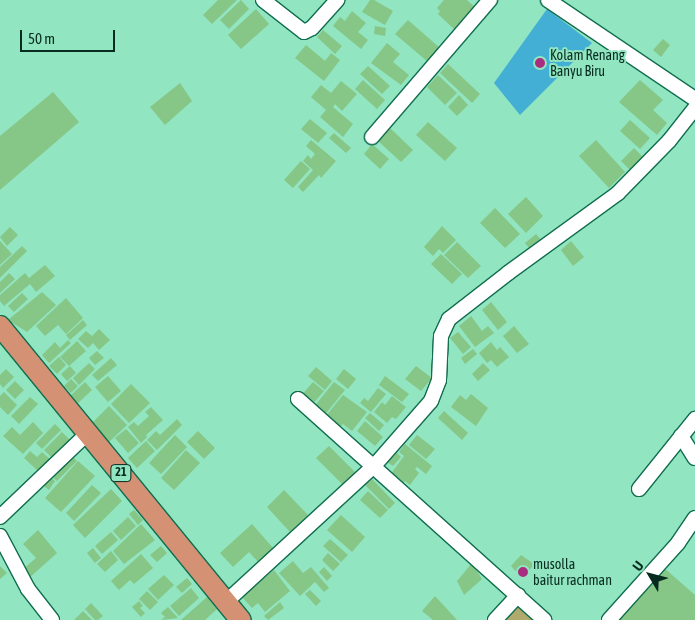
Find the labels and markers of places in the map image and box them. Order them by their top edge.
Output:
place label: Kolam Renang Banyu Biru [550,47,625,80]
marker: Kolam Renang Banyu Biru [534,57,546,69]
place label: musolla baitur rachman [533,556,612,588]
marker: musolla baitur rachman [517,566,529,578]

